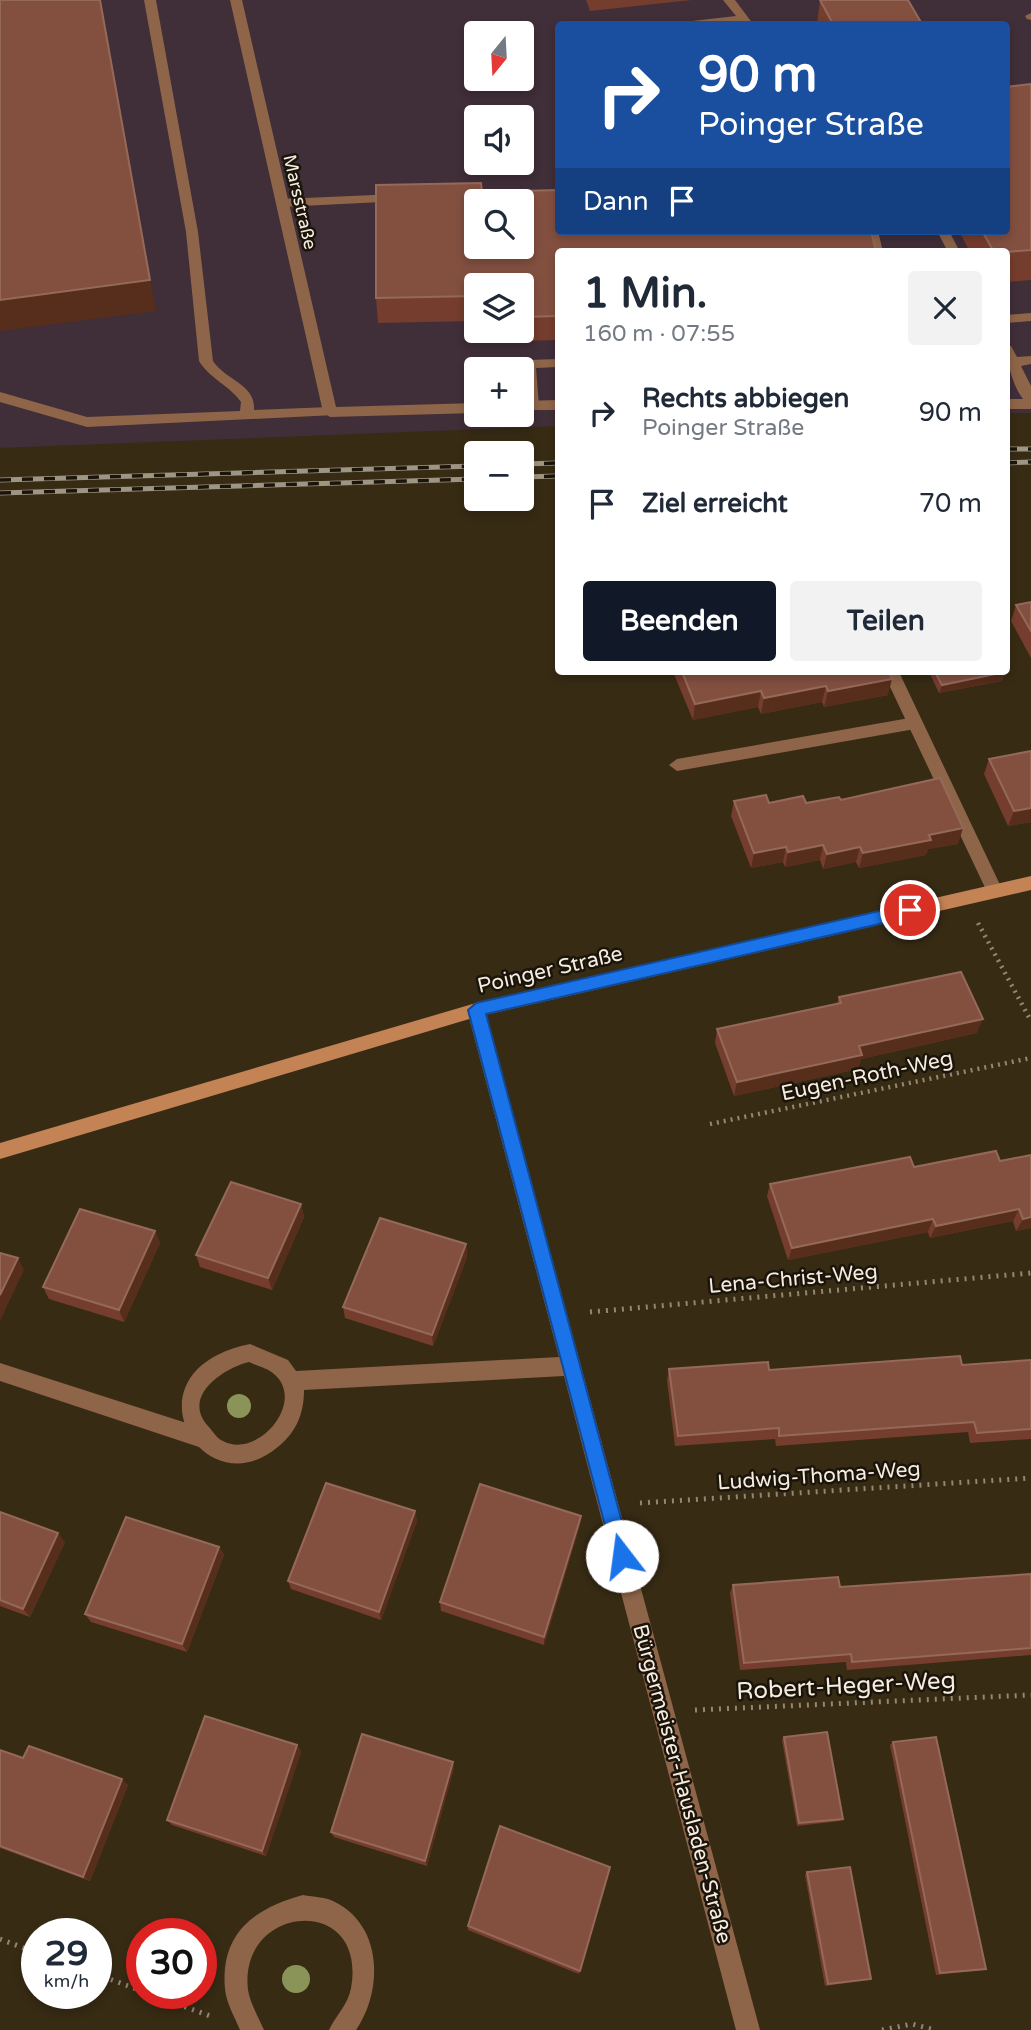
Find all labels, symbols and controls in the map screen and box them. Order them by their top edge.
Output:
north arrow [464,21,534,91]
map controls [464,21,534,511]
text: 90 m [698,46,817,105]
icon: right [583,49,674,140]
button: sound [464,105,534,175]
text: Poinger Straße [698,106,924,144]
street label: Marsstraße [278,152,322,252]
icon: arrive [663,182,701,220]
text: Dann [583,186,649,217]
button: search [464,189,534,259]
text: 1 Min. [583,268,707,319]
button: close [908,271,982,345]
button: layers [464,273,534,343]
text: 160 m · 07:55 [583,320,735,348]
button: + [464,357,534,427]
text: Rechts abbiegen [642,383,849,414]
icon: right [583,394,621,432]
text: 90 m [919,397,982,428]
text: Poinger Straße [642,414,804,442]
button: − [464,441,534,511]
icon: arrive [583,485,621,523]
text: Ziel erreicht [642,488,788,519]
text: 70 m [919,488,982,519]
button: Beenden [583,581,776,661]
button: Teilen [790,581,982,661]
pin [880,880,940,940]
icon: arrive [891,891,929,929]
street label: Poinger Straße [475,941,625,999]
street label: Eugen-Roth-Weg [779,1046,955,1106]
street label: Lena-Christ-Weg [707,1259,879,1299]
street label: Ludwig-Thoma-Weg [716,1456,922,1496]
position arrow [585,1519,659,1593]
street label: Bürgermeister-Hausladen-Straße [627,1622,737,1946]
street label: Robert-Heger-Weg [736,1666,956,1706]
speed limit sign: 30 [126,1918,217,2009]
text: 29 [45,1933,88,1975]
text: km/h [44,1970,89,1992]

